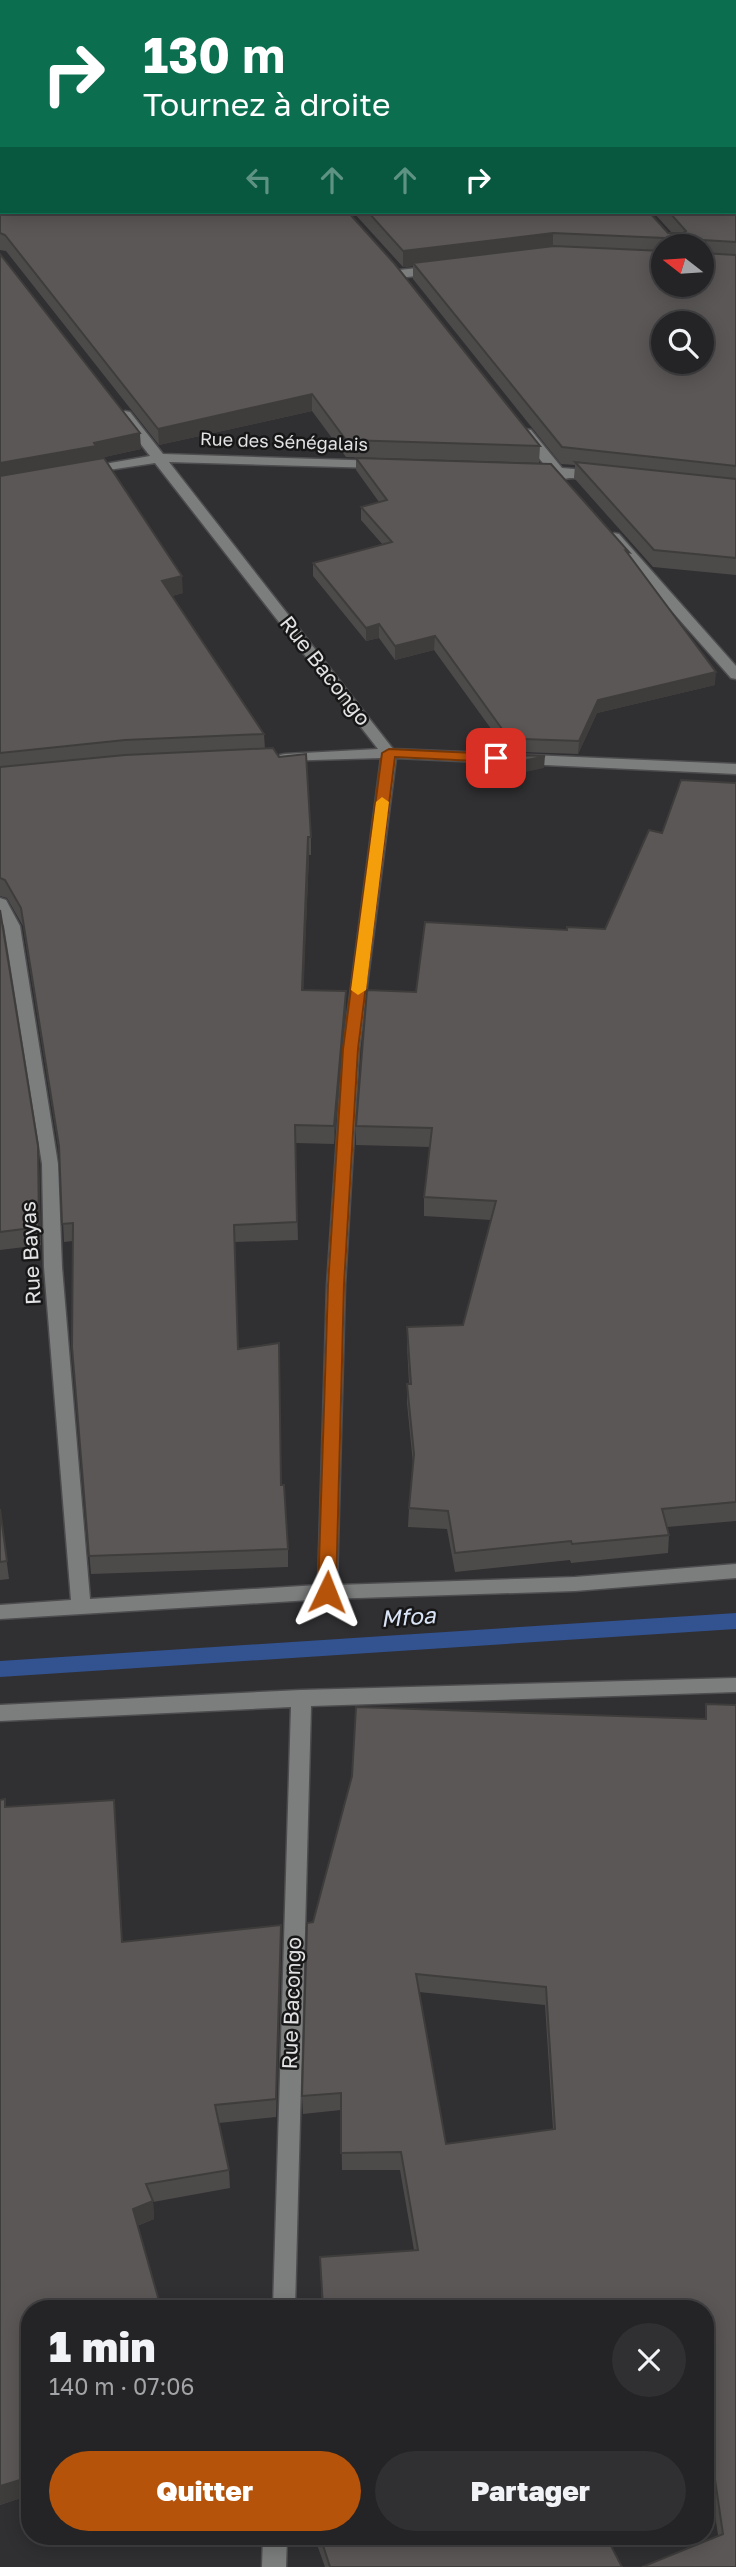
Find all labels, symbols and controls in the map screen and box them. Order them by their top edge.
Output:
text: 130 m [143,25,285,84]
icon: right [28,28,119,119]
text: Tournez à droite [143,85,391,123]
icon: left [240,161,278,199]
icon: ahead [313,161,351,199]
icon: ahead [386,161,424,199]
icon: right [459,161,497,199]
north arrow [651,234,714,298]
map controls [651,234,714,374]
button: search [651,311,714,374]
street label: Rue des Sénégalais [200,427,369,455]
street label: Rue Bacongo [275,610,377,731]
pin [466,728,526,788]
icon: arrive [477,739,515,777]
street label: Rue Bayas [14,1201,46,1305]
position arrow [290,1555,364,1629]
water label: Mfoa [380,1600,437,1632]
street label: Rue Bacongo [276,1936,306,2070]
text: 1 min [49,2321,156,2371]
button: close [612,2323,686,2397]
text: 140 m · 07:06 [49,2372,194,2400]
button: Quitter [49,2451,361,2531]
button: Partager [375,2451,686,2531]

